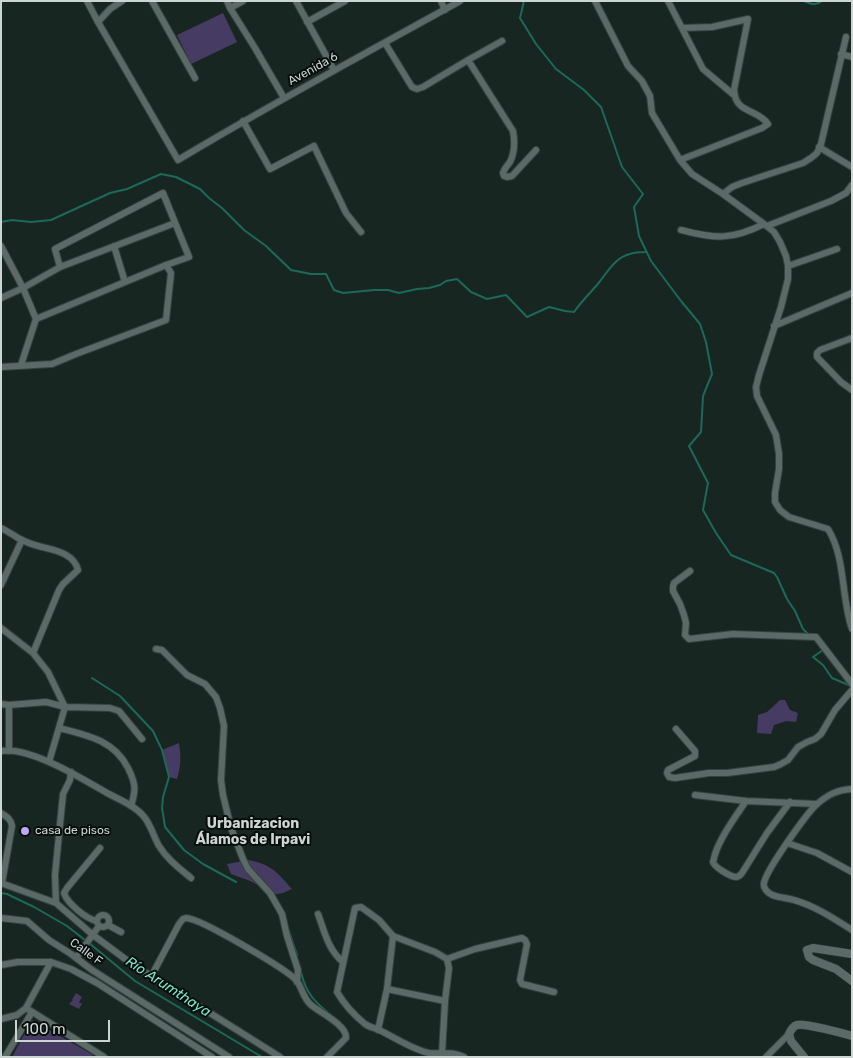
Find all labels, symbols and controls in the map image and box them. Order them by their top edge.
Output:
street label: Avenida 6 [285,49,341,89]
district label: Urbanizacion Álamos de Irpavi [196,816,310,849]
place label: casa de pisos [35,824,110,838]
marker: casa de pisos [19,825,31,837]
street label: Calle F [67,935,105,969]
water label: Río Arumthaya [122,953,214,1021]
scale bar [18,1010,112,1042]
text: 100 m [23,1020,65,1038]

